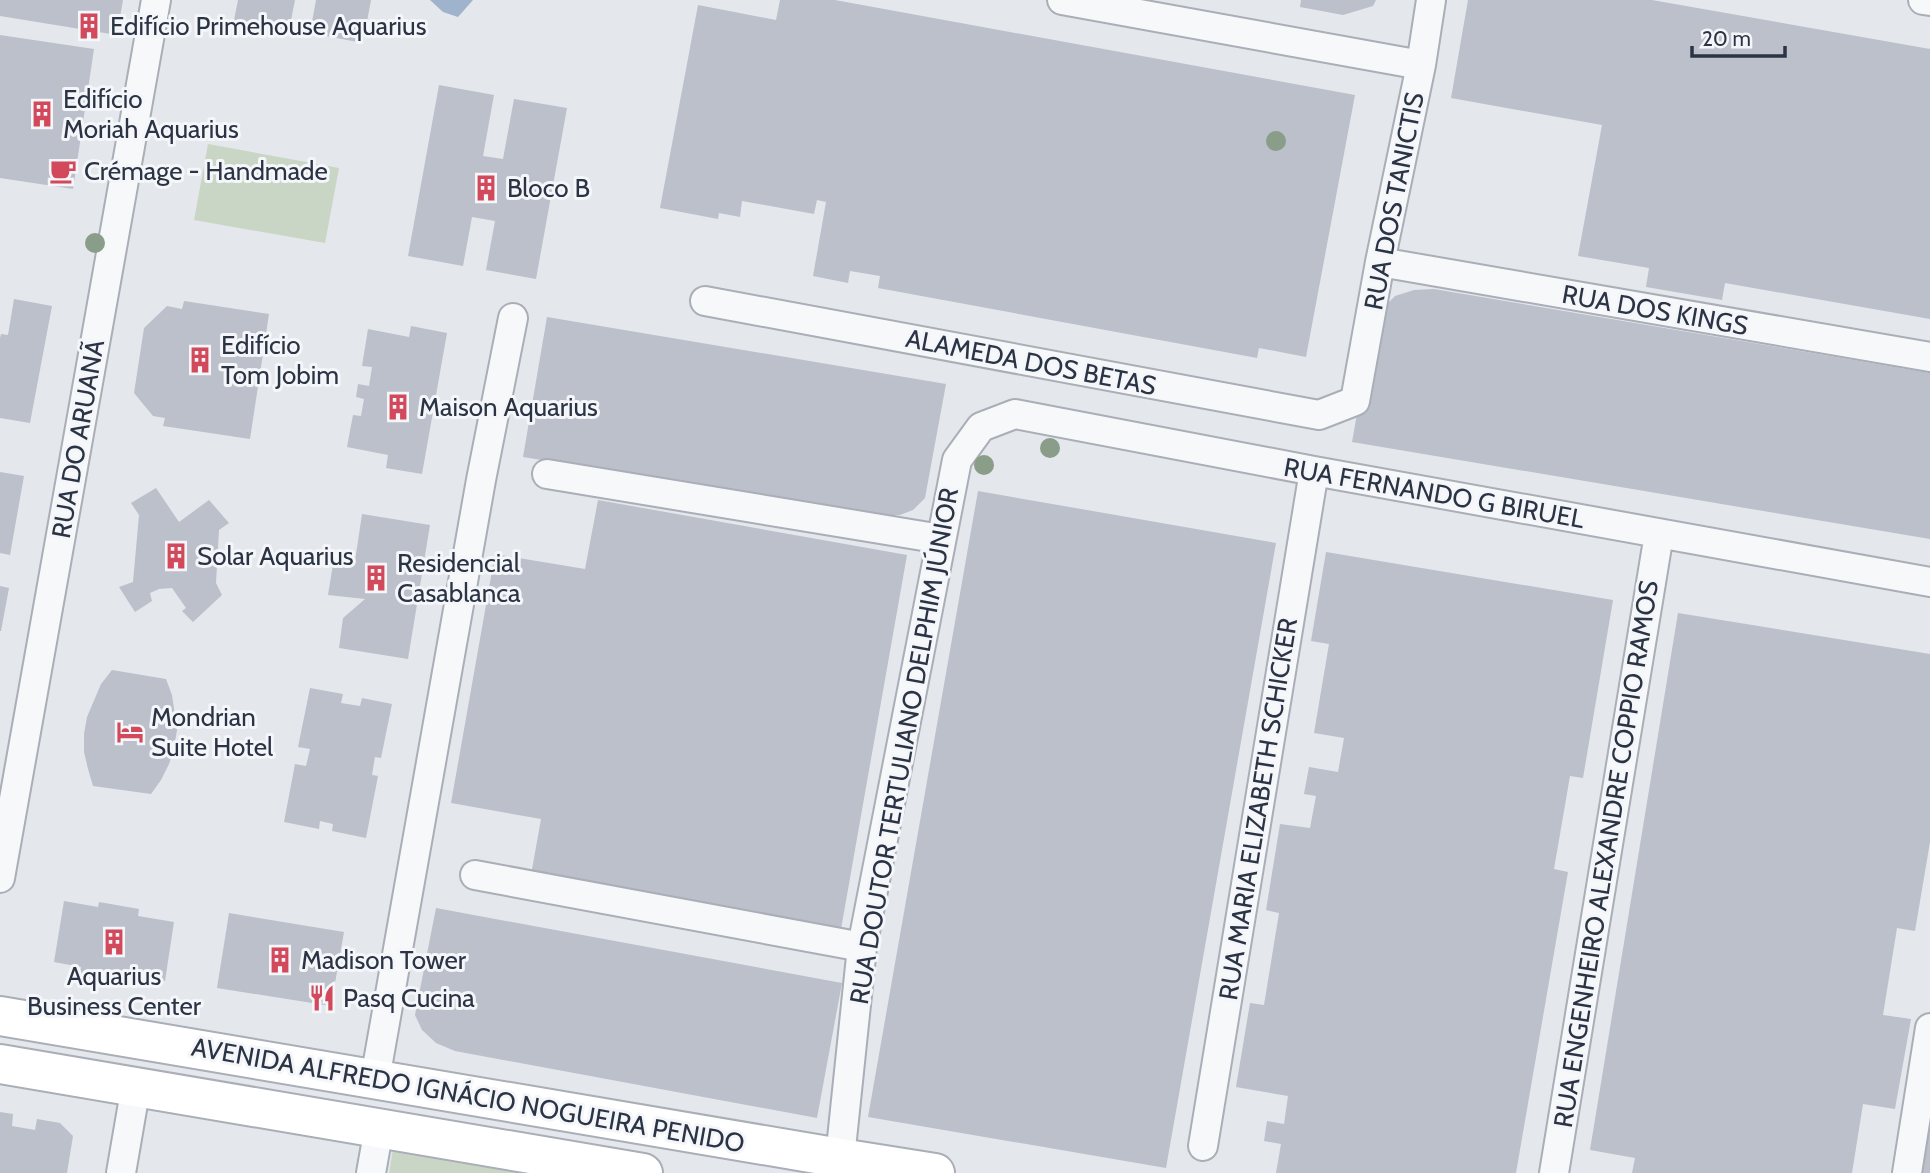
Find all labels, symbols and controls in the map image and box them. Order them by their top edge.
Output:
place label: Edifício Primehouse Aquarius [110,10,427,42]
building icon: Edifício Primehouse Aquarius [74,11,104,41]
scale bar [1692,14,1785,58]
text: 20 m [1702,26,1751,51]
place label: Edifício Moriah Aquarius [63,83,239,145]
street label: RUA DOS TANICTIS [1357,89,1431,313]
building icon: Edifício Moriah Aquarius [27,99,57,129]
place label: Crémage - Handmade [84,155,328,187]
cafe icon: Crémage - Handmade [48,156,78,186]
place label: Bloco B [507,172,590,204]
building icon: Bloco B [471,173,501,203]
street label: RUA DOS KINGS [1560,278,1750,342]
street label: ALAMEDA DOS BETAS [903,322,1159,402]
place label: Edifício Tom Jobim [221,329,339,391]
street label: RUA DO ARUANÃ [45,337,111,541]
building icon: Edifício Tom Jobim [185,345,215,375]
place label: Maison Aquarius [419,391,598,423]
building icon: Maison Aquarius [383,392,413,422]
street label: RUA FERNANDO G BIRUEL [1281,451,1587,535]
street label: RUA DOUTOR TERTULIANO DELPHIM JÚNIOR [843,485,965,1007]
place label: Solar Aquarius [197,540,354,572]
building icon: Solar Aquarius [161,541,191,571]
place label: Residencial Casablanca [397,547,521,609]
building icon: Residencial Casablanca [361,563,391,593]
street label: RUA ENGENHEIRO ALEXANDRE COPPIO RAMOS [1547,578,1665,1130]
street label: RUA MARIA ELIZABETH SCHICKER [1212,615,1304,1002]
place label: Mondrian Suite Hotel [151,701,273,763]
hotel icon: Mondrian Suite Hotel [115,717,145,747]
building icon: Aquarius Business Center [99,927,129,957]
place label: Madison Tower [301,944,467,976]
building icon: Madison Tower [265,945,295,975]
place label: Aquarius Business Center [27,960,202,1022]
place label: Pasq Cucina [343,982,475,1014]
restaurant icon: Pasq Cucina [307,983,337,1013]
street label: AVENIDA ALFREDO IGNÁCIO NOGUEIRA PENIDO [189,1031,747,1159]

